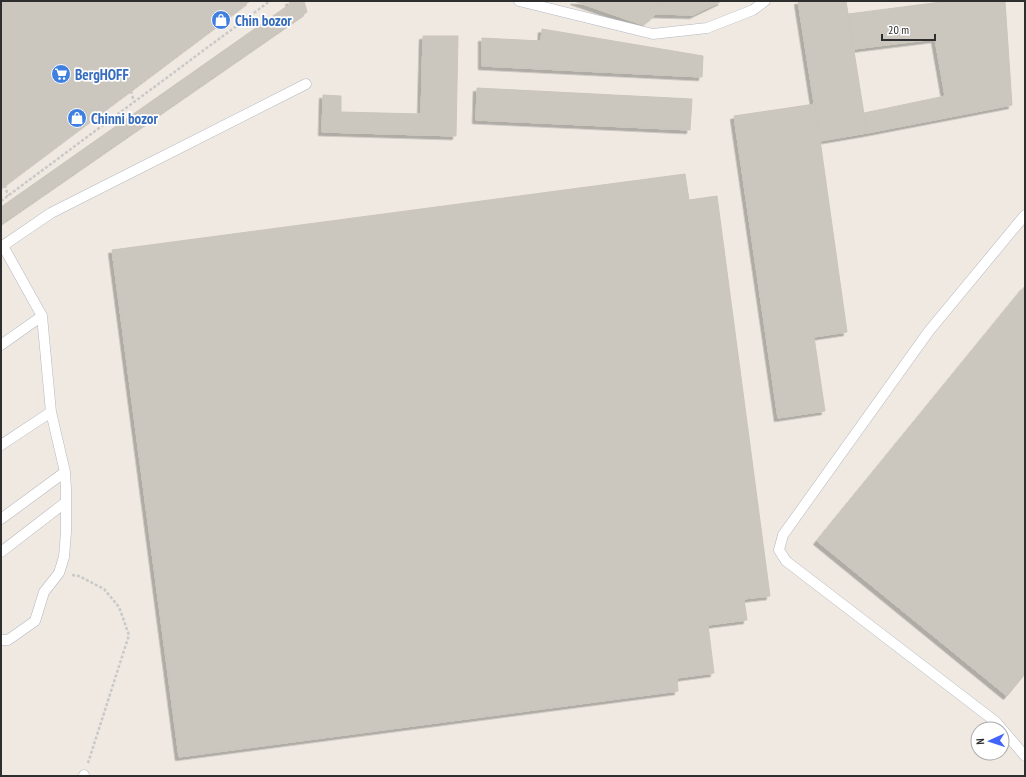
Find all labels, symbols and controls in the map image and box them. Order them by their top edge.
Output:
shop icon: Chin bozor [210,9,232,31]
place label: Chin bozor [235,11,292,30]
scale bar [882,16,935,42]
text: 20 m [888,22,909,37]
supermarket icon: BergHOFF [50,63,72,85]
place label: BergHOFF [75,65,129,84]
shop icon: Chinni bozor [66,107,88,129]
place label: Chinni bozor [91,109,158,128]
north arrow [970,721,1010,761]
text: N [973,738,987,745]

